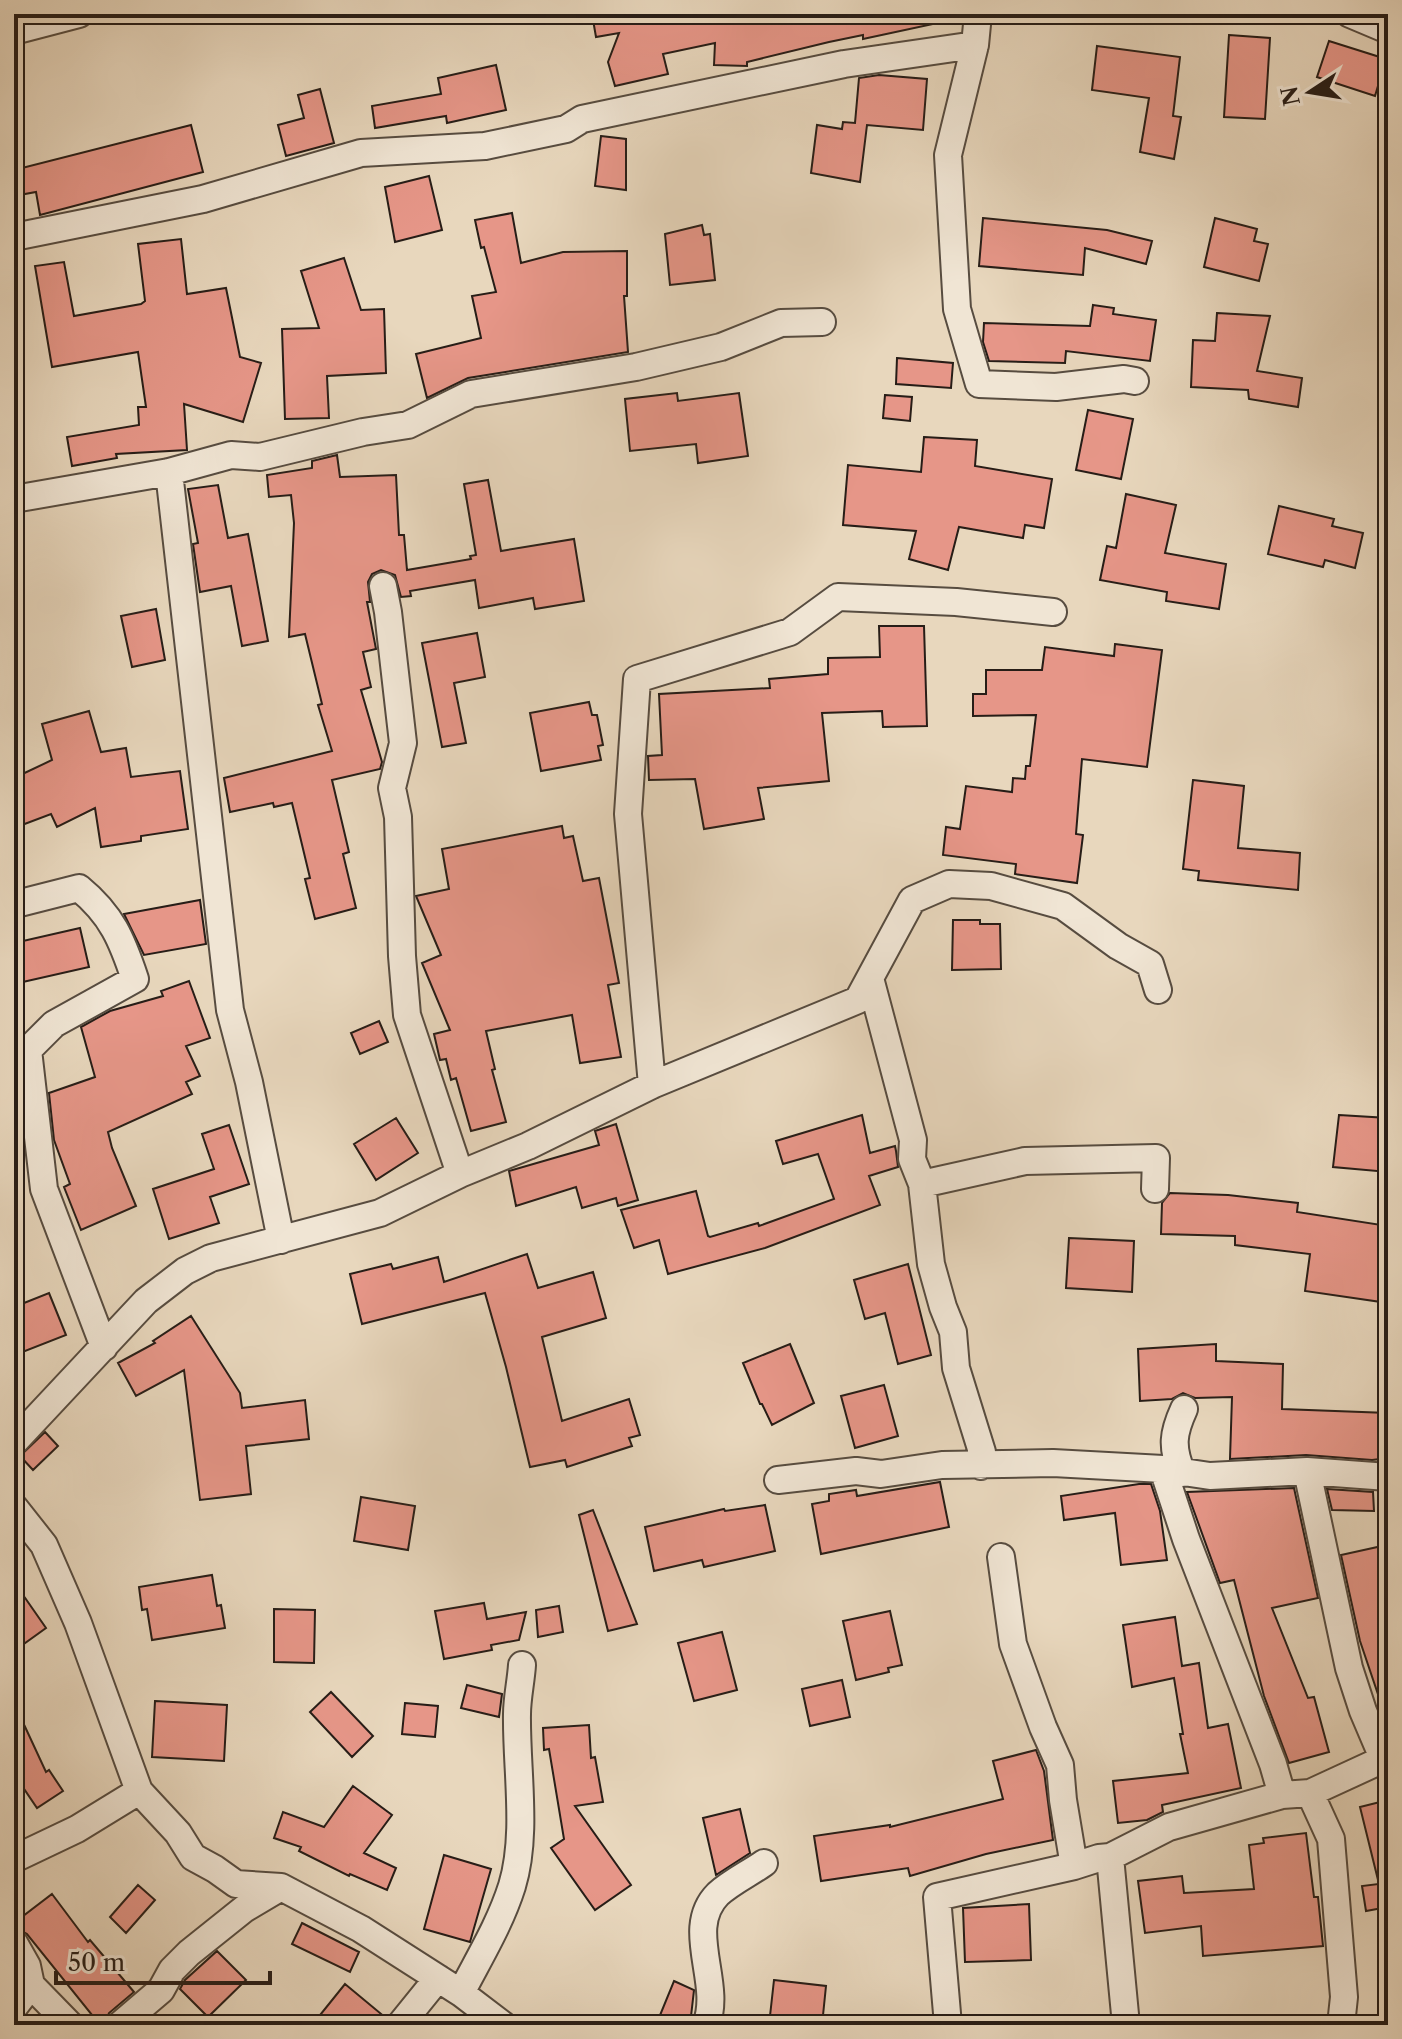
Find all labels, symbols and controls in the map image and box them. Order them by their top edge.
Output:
north arrow [1270,52,1350,132]
text: N [1276,84,1306,108]
scale bar [56,1935,270,1985]
text: 50 m [68,1948,125,1977]

